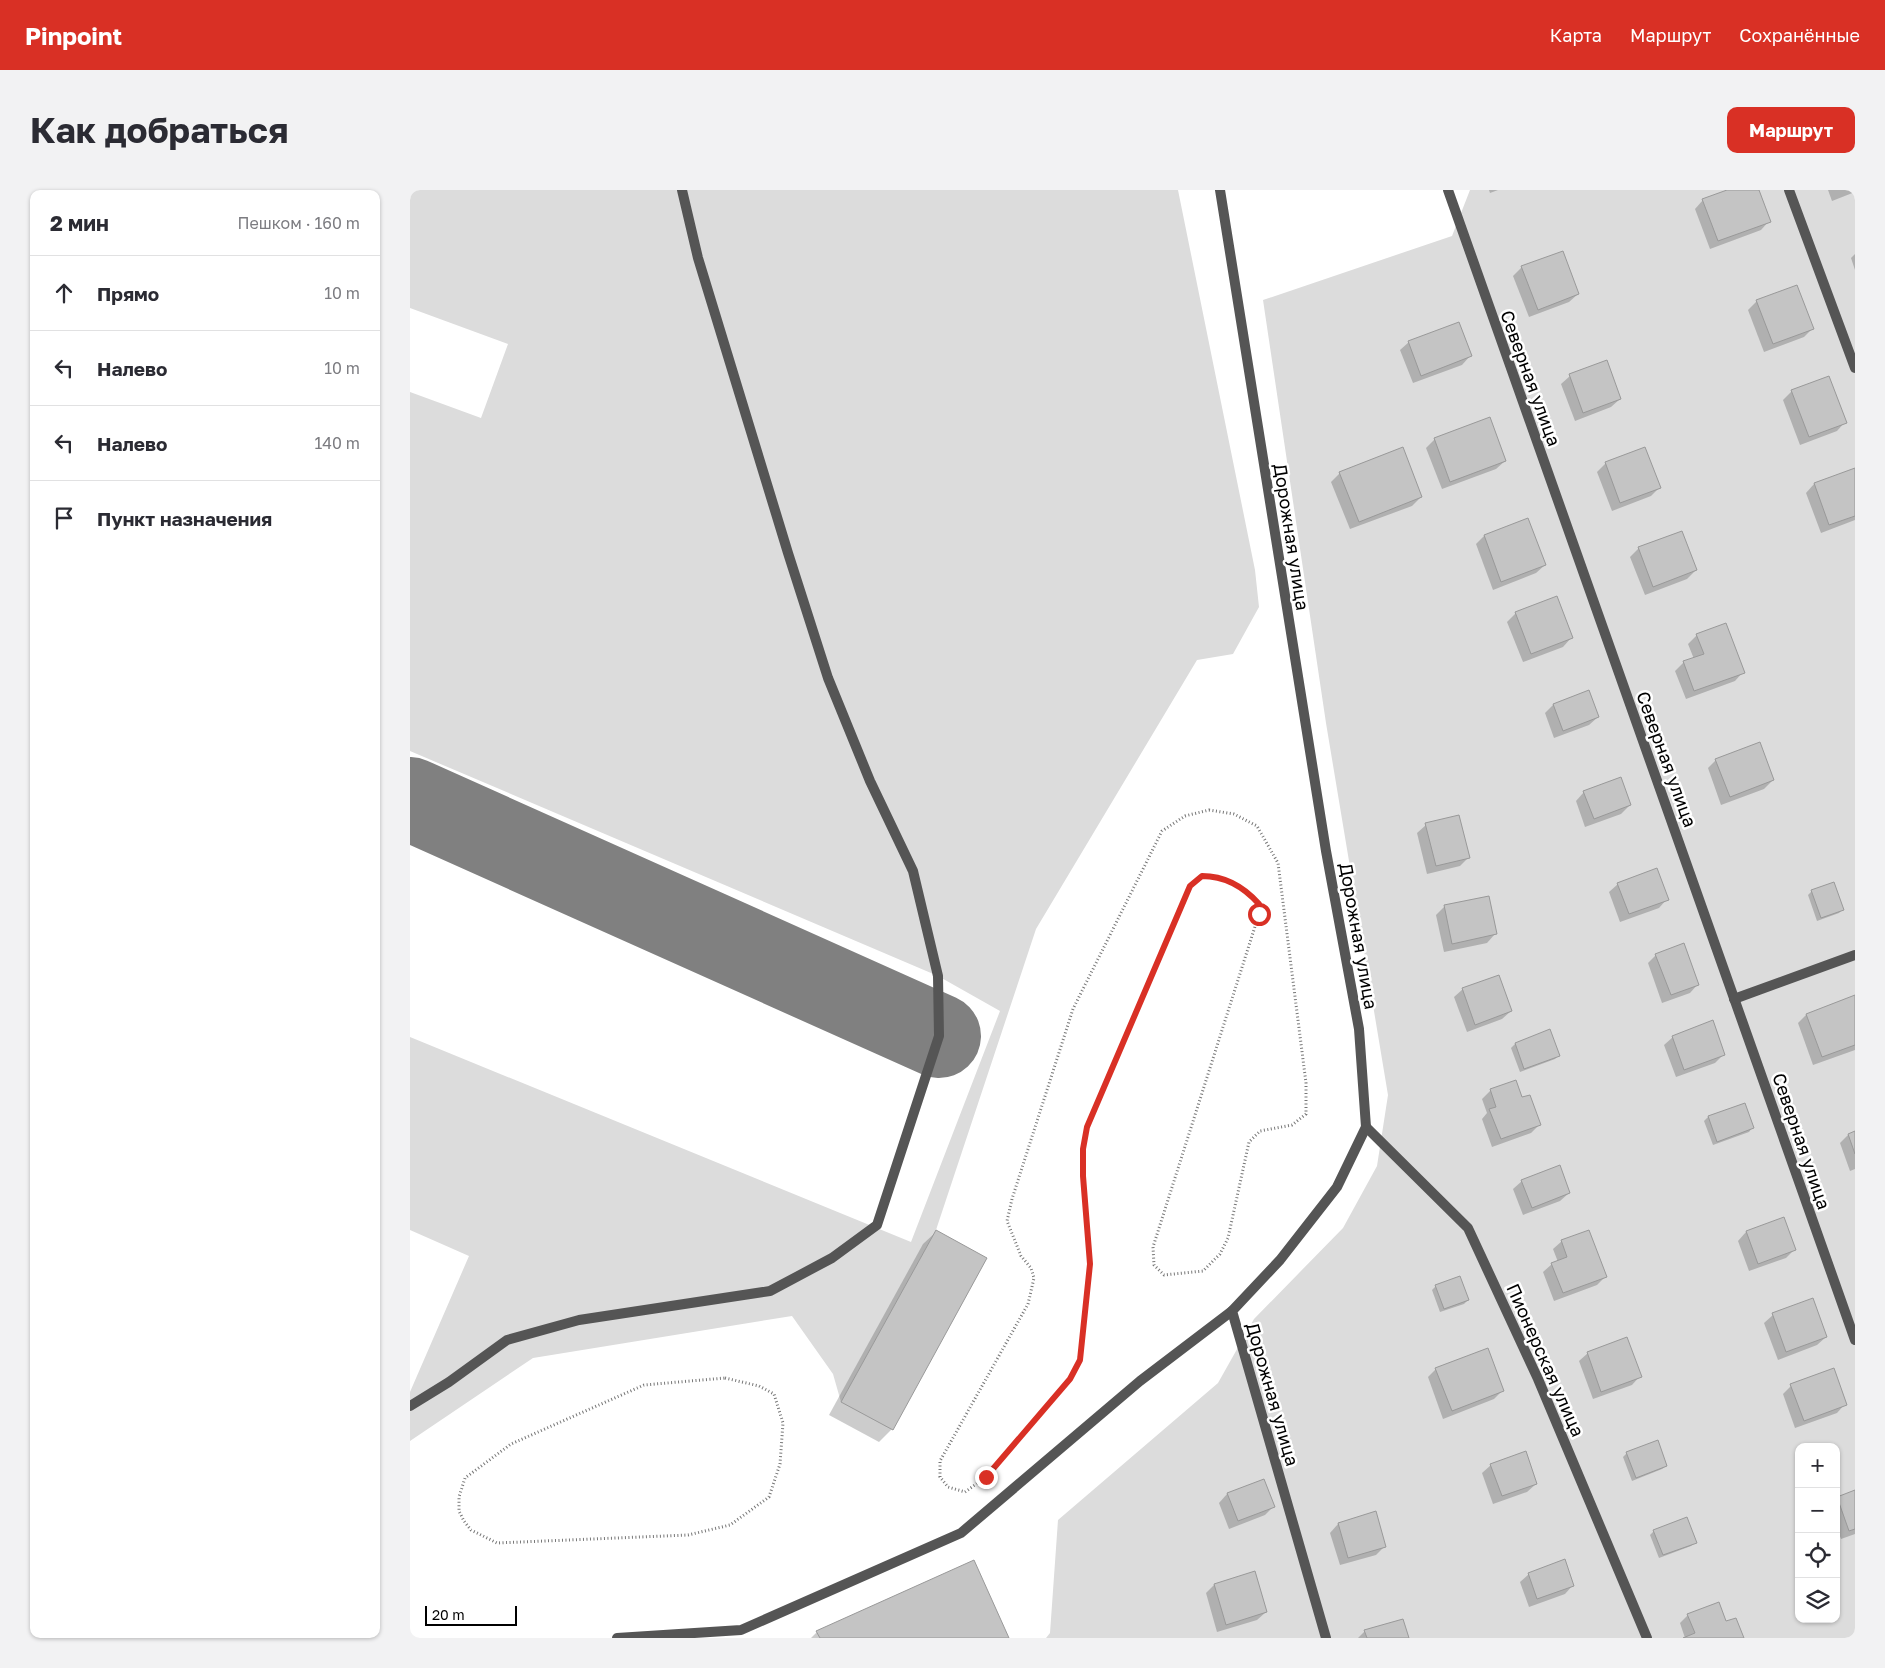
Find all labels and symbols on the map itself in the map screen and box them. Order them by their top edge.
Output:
street label: Северная улица [1496,307,1566,449]
street label: Дорожная улица [1270,462,1314,612]
street label: Северная улица [1632,688,1702,830]
street label: Дорожная улица [1335,861,1383,1011]
route start [1248,903,1271,926]
street label: Северная улица [1768,1070,1836,1212]
street label: Пионерская улица [1502,1280,1590,1440]
street label: Дорожная улица [1242,1320,1304,1468]
route end [975,1466,998,1489]
scale bar [425,1603,518,1626]

